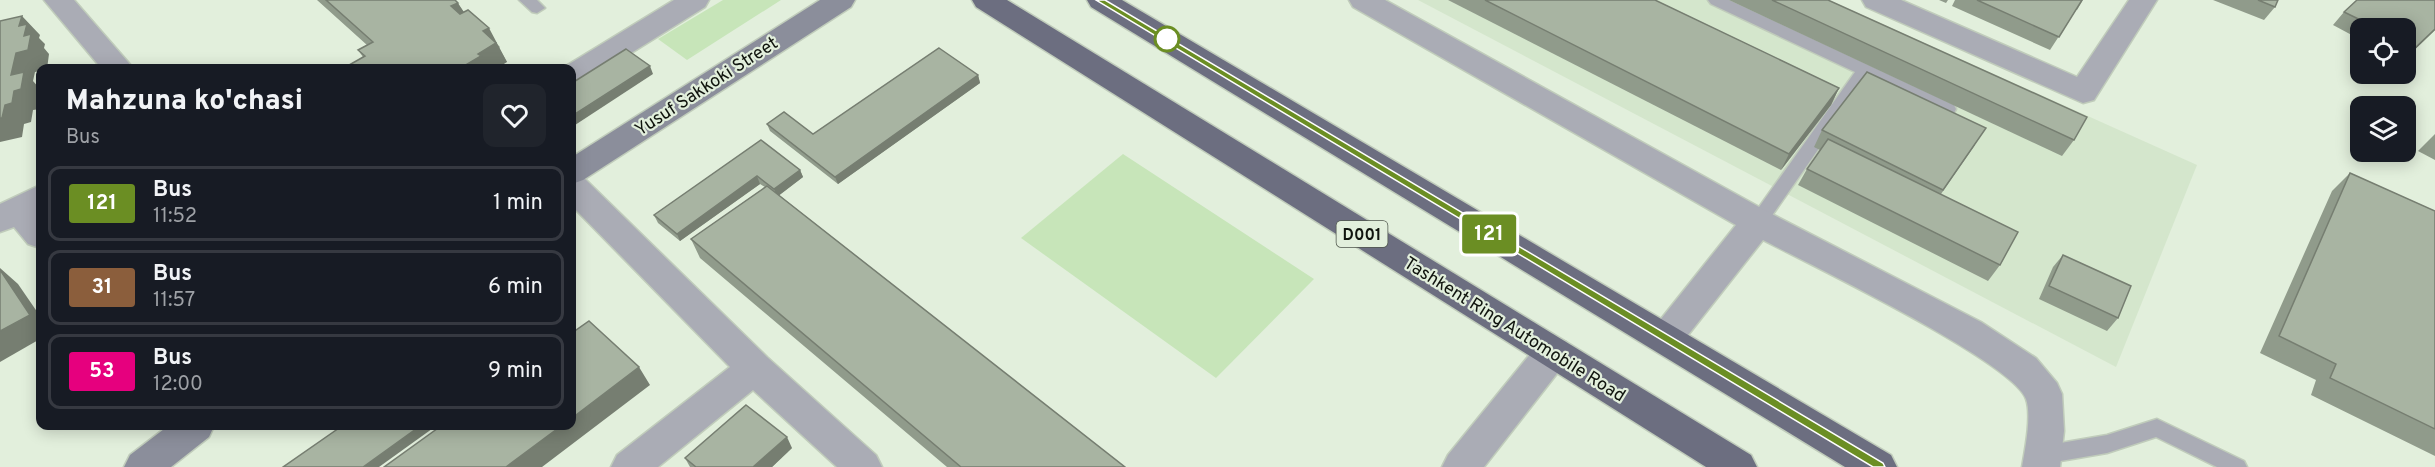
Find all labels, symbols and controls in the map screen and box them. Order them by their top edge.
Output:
map controls [2350,18,2416,162]
button: locate [2350,18,2416,84]
unlabelled marker [1154,26,1180,52]
street label: Yusuf Sakkoki Street [631,32,783,142]
text: Mahzuna ko'chasi [66,84,303,120]
button: heart [483,84,546,147]
button: layers [2350,96,2416,162]
text: Bus [66,125,100,151]
text: Bus [153,177,192,204]
text: 121 [87,190,117,217]
text: 1 min [493,190,543,217]
text: 11:52 [153,204,197,230]
line badge: 121 [1454,214,1524,254]
road number: D001 [1336,221,1388,247]
text: 121 [1474,221,1504,248]
street label: Tashkent Ring Automobile Road [1399,252,1629,408]
text: Bus [153,261,192,288]
text: 31 [92,274,112,301]
text: 6 min [488,274,543,301]
text: 11:57 [153,288,195,314]
text: Bus [153,345,192,372]
text: 53 [89,358,115,385]
text: 9 min [488,358,543,385]
text: 12:00 [153,372,203,398]

